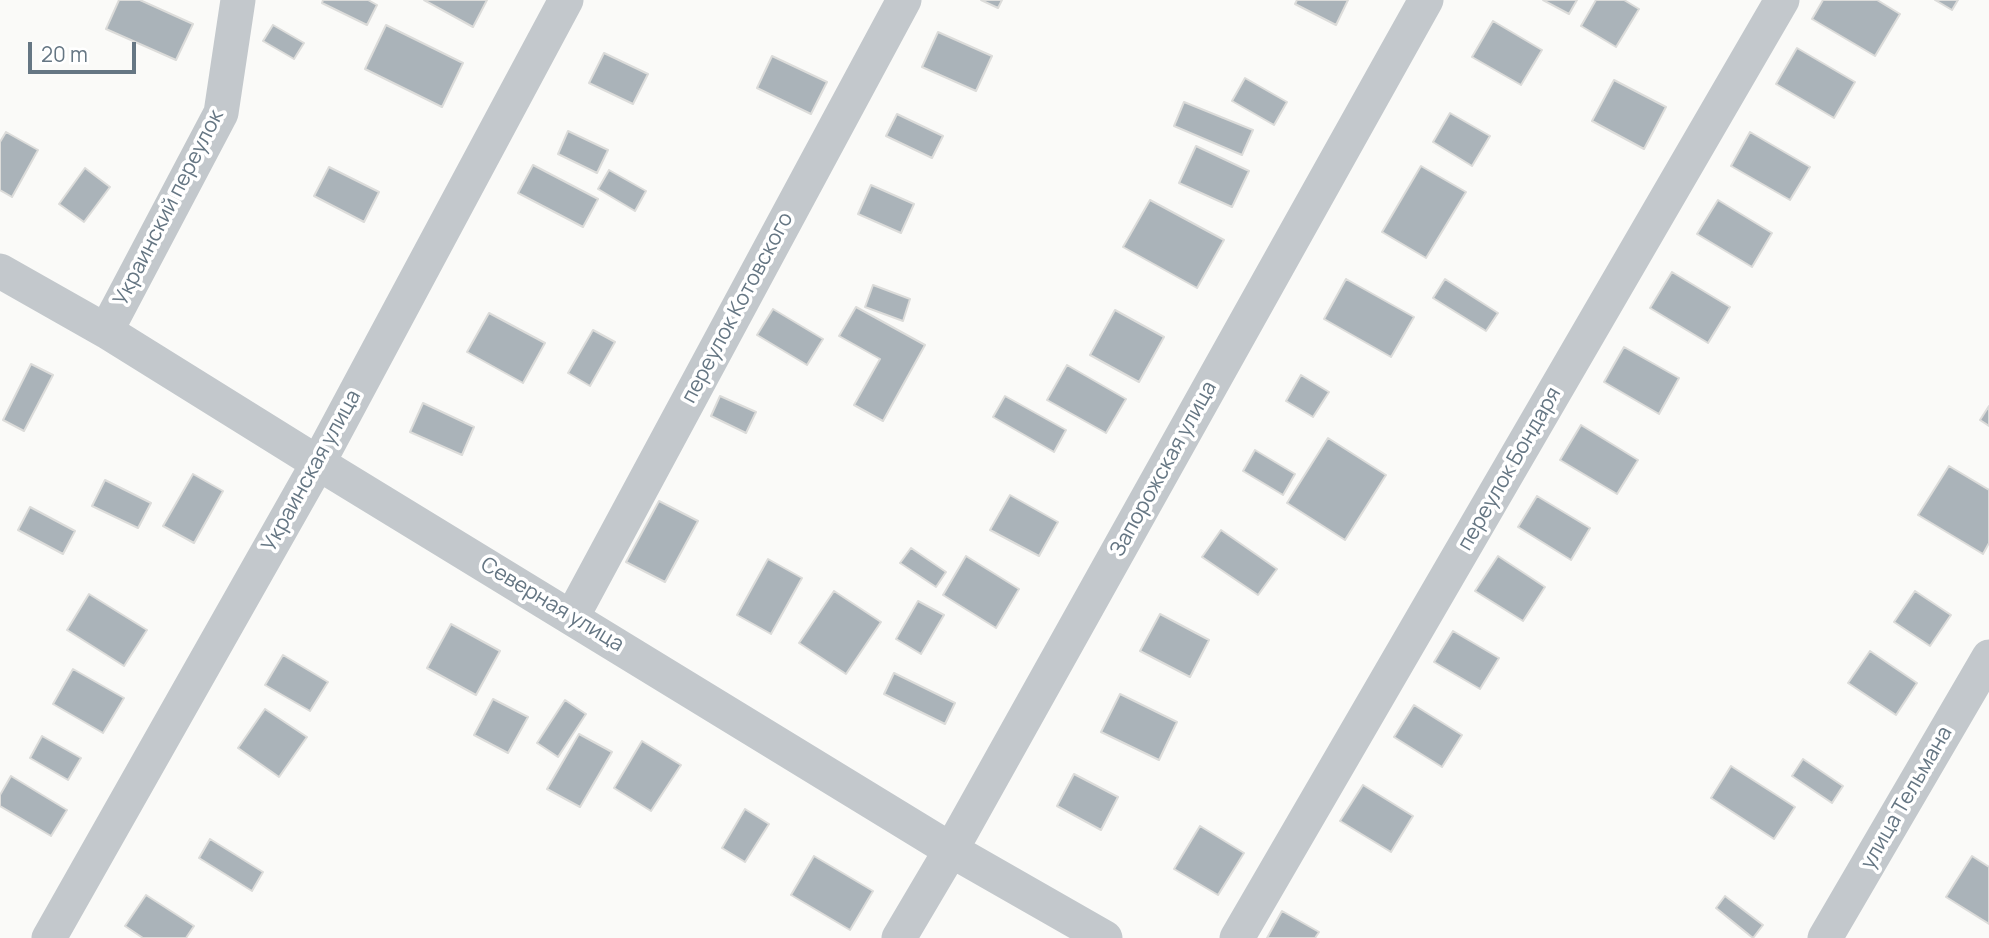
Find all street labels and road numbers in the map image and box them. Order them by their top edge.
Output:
street label: Украинский переулок [109,106,229,310]
street label: переулок Котовского [677,208,799,408]
street label: Запорожская улица [1105,377,1223,561]
street label: переулок Бондаря [1453,383,1567,555]
street label: Украинская улица [257,386,367,556]
street label: Северная улица [476,552,628,658]
street label: улица Тельмана [1856,722,1958,874]

